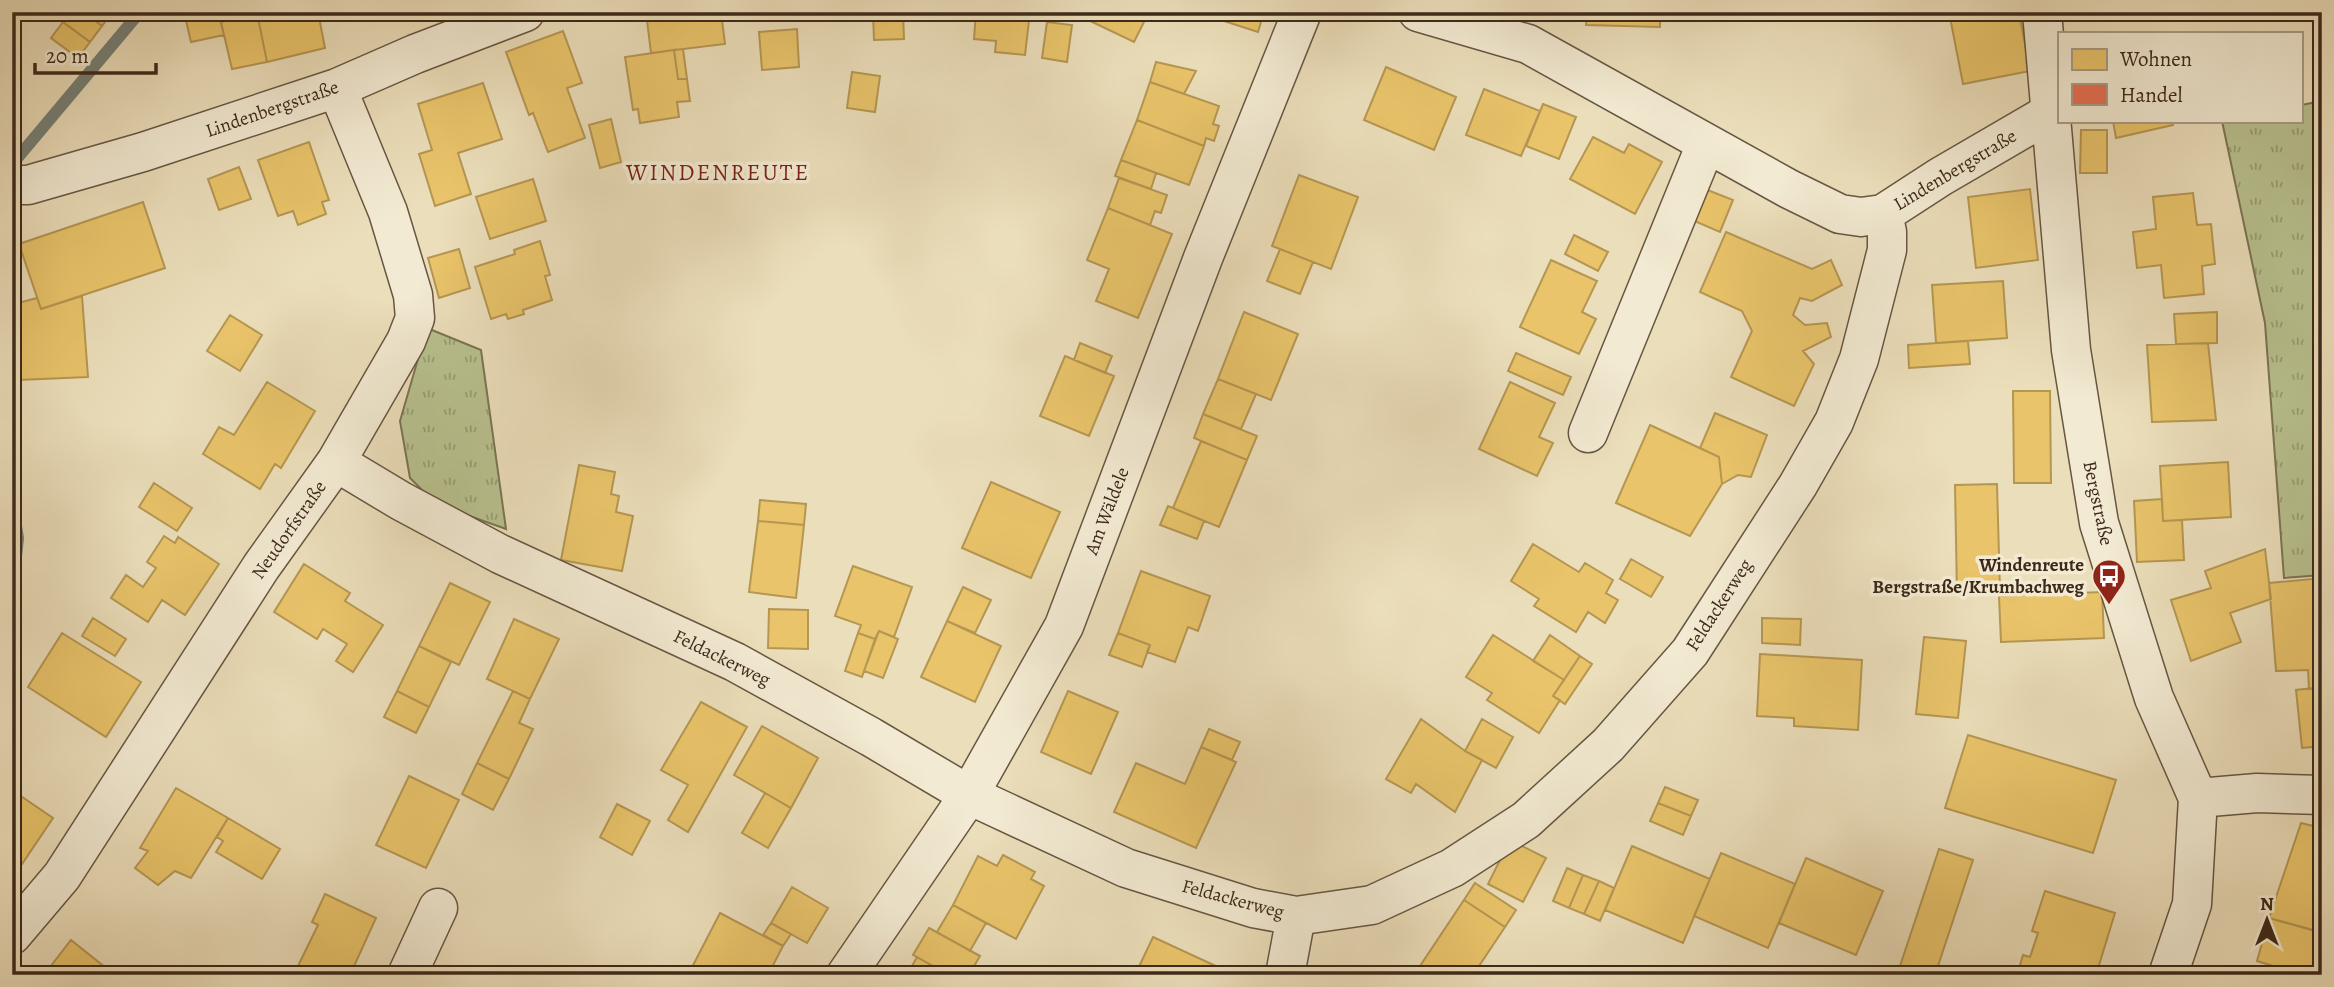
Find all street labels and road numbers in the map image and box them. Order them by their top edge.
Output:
street label: Lindenbergstraße [202,74,342,144]
street label: Lindenbergstraße [1889,123,2021,217]
street label: Bergstraße [2076,458,2120,548]
street label: Am Wäldele [1078,463,1136,559]
street label: Neudorfstraße [245,475,333,585]
street label: Feldackerweg [1679,553,1759,656]
street label: Feldackerweg [669,623,775,693]
street label: Feldackerweg [1179,873,1288,925]

